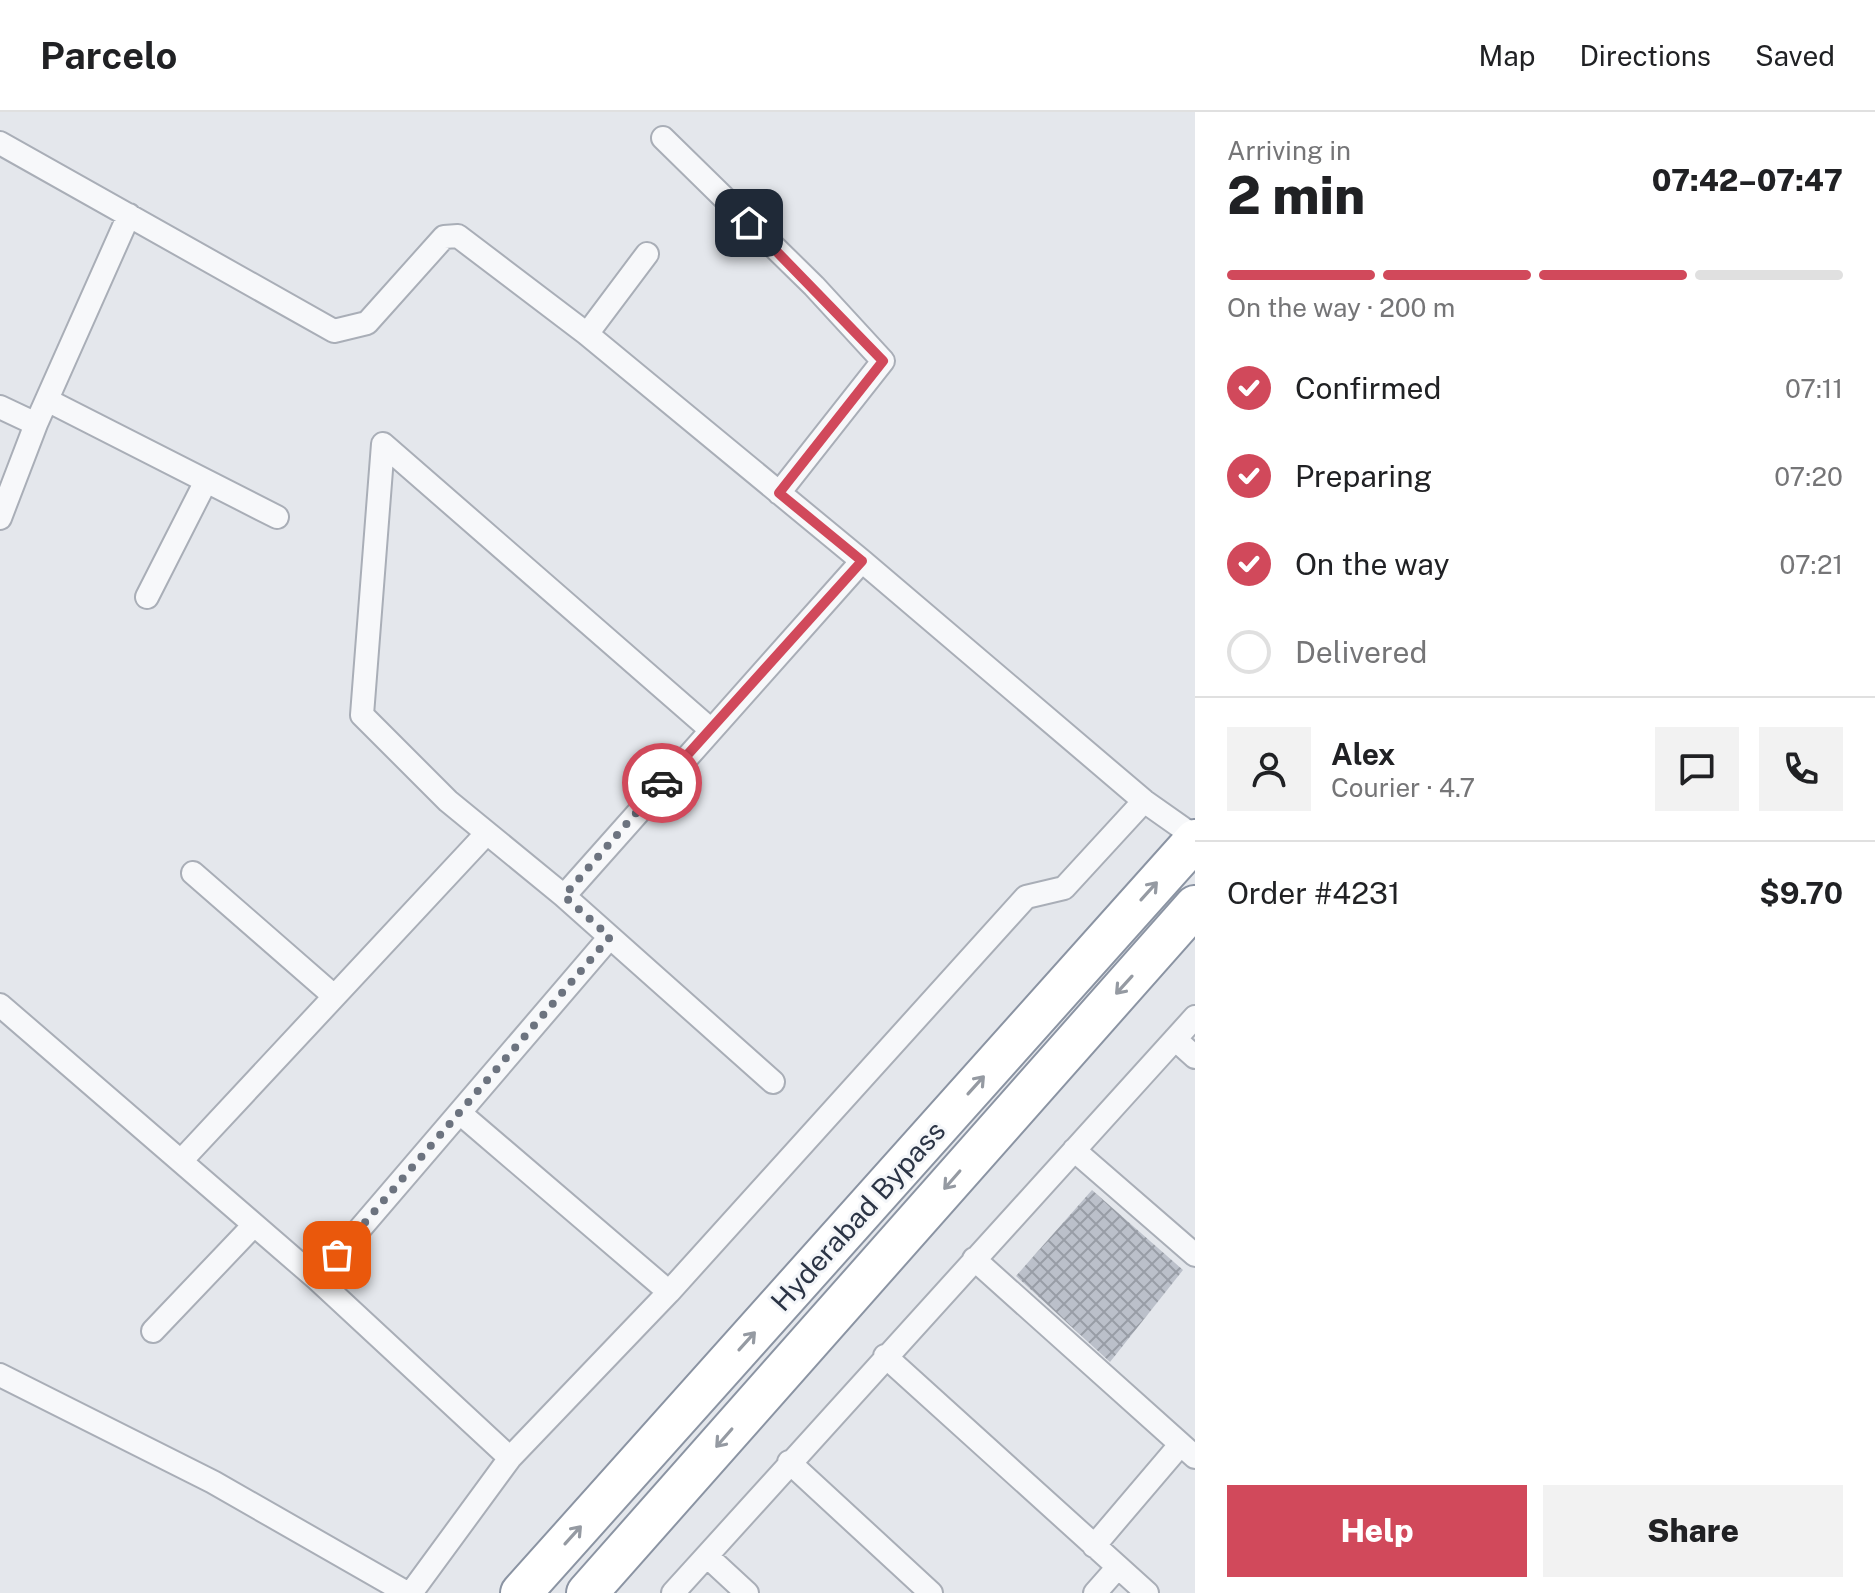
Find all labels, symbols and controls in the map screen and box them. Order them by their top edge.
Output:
text: Parcelo [40,33,177,78]
text: Map [1479,39,1535,72]
text: Directions [1579,39,1711,72]
text: Saved [1755,39,1835,72]
text: Arriving in [1227,135,1351,166]
text: 07:42–07:47 [1652,162,1843,198]
text: 2 min [1227,165,1365,226]
pin [715,189,783,257]
icon: home [727,201,771,245]
text: On the way · 200 m [1227,292,1455,323]
icon: check [1227,366,1271,410]
text: Confirmed [1295,370,1441,406]
text: 07:11 [1785,373,1843,404]
icon: check [1227,454,1271,498]
text: Preparing [1295,458,1432,494]
text: 07:20 [1774,461,1843,492]
icon: check [1227,542,1271,586]
text: On the way [1295,546,1449,582]
text: 07:21 [1779,549,1843,580]
text: Delivered [1295,634,1427,670]
button: person [1227,727,1311,811]
button: chat [1655,727,1739,811]
button: phone [1759,727,1843,811]
text: Alex [1331,736,1395,772]
courier [622,743,702,823]
icon: car [640,761,684,805]
text: Courier · 4.7 [1331,772,1475,803]
text: Order #4231 [1227,875,1400,911]
text: $9.70 [1759,875,1843,911]
one-way arrow [1140,881,1158,901]
one-way arrow [1115,975,1134,995]
one-way arrow [967,1075,985,1095]
street label: Hyderabad Bypass [764,1114,952,1317]
one-way arrow [943,1169,961,1189]
pin [303,1221,371,1289]
icon: bag [315,1233,359,1277]
one-way arrow [737,1332,755,1352]
one-way arrow [716,1427,734,1447]
button: Help [1227,1485,1527,1577]
button: Share [1543,1485,1843,1577]
one-way arrow [564,1525,582,1545]

